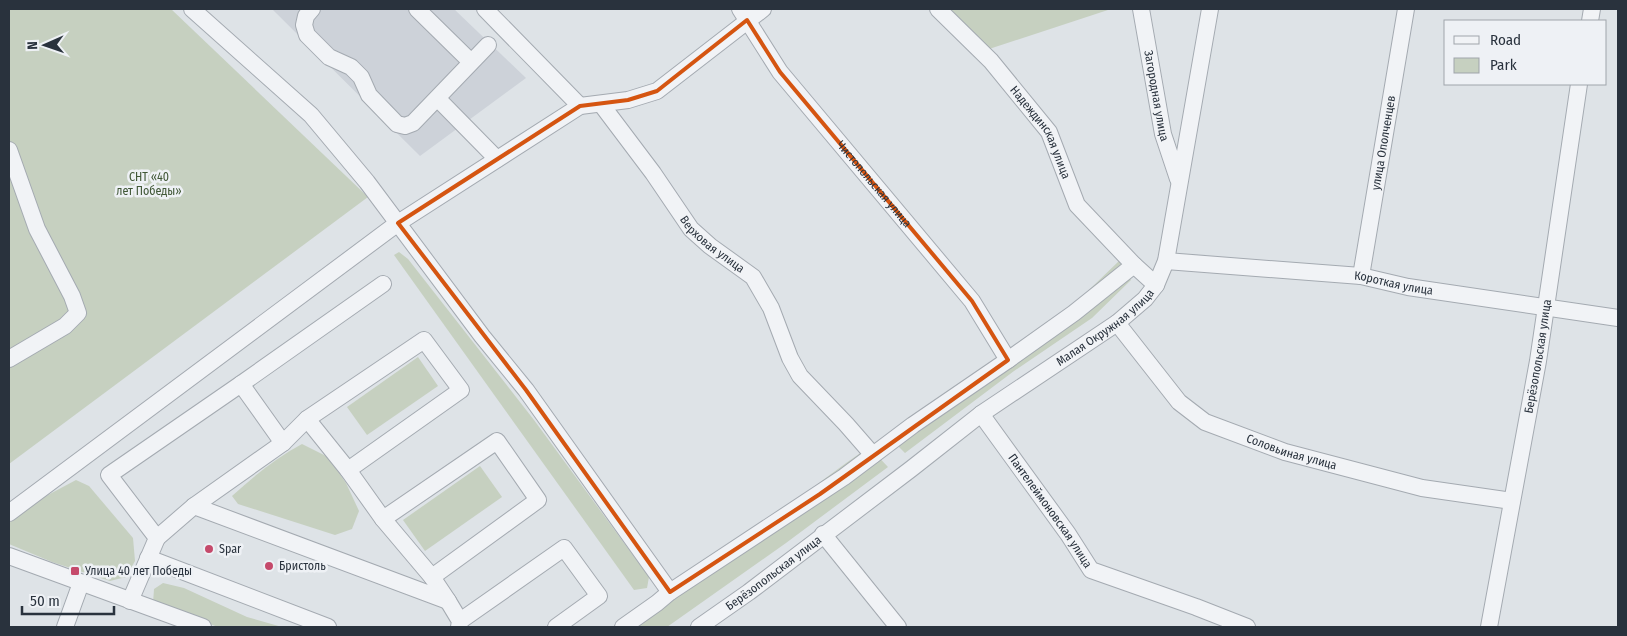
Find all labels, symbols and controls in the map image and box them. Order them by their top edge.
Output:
north arrow [20,20,70,70]
legend [1444,20,1607,85]
text: Road [1490,31,1521,49]
text: N [24,41,41,50]
street label: Загородная улица [1141,49,1172,143]
text: Park [1490,56,1517,74]
street label: Надеждинская улица [1007,83,1073,181]
street label: улица Ополченцев [1369,95,1398,191]
street label: Чистопольская улица [834,138,914,230]
park label: СНТ «40 лет Победы» [116,170,182,198]
street label: Верховая улица [677,213,747,276]
street label: Короткая улица [1354,269,1434,298]
street label: Малая Окружная улица [1054,286,1157,369]
street label: Берёзопольская улица [1521,298,1554,415]
street label: Соловьиная улица [1245,431,1338,472]
street label: Пантелеймоновская улица [1005,451,1095,571]
street label: Берёзопольская улица [723,533,824,613]
place label: Spar [219,542,242,556]
marker: Spar [203,543,215,555]
place label: Бристоль [279,559,326,573]
marker: Бристоль [263,560,275,572]
place label: Улица 40 лет Победы [84,564,192,578]
marker: Улица 40 лет Победы [69,565,81,577]
scale bar [22,584,115,616]
text: 50 m [30,592,60,610]

